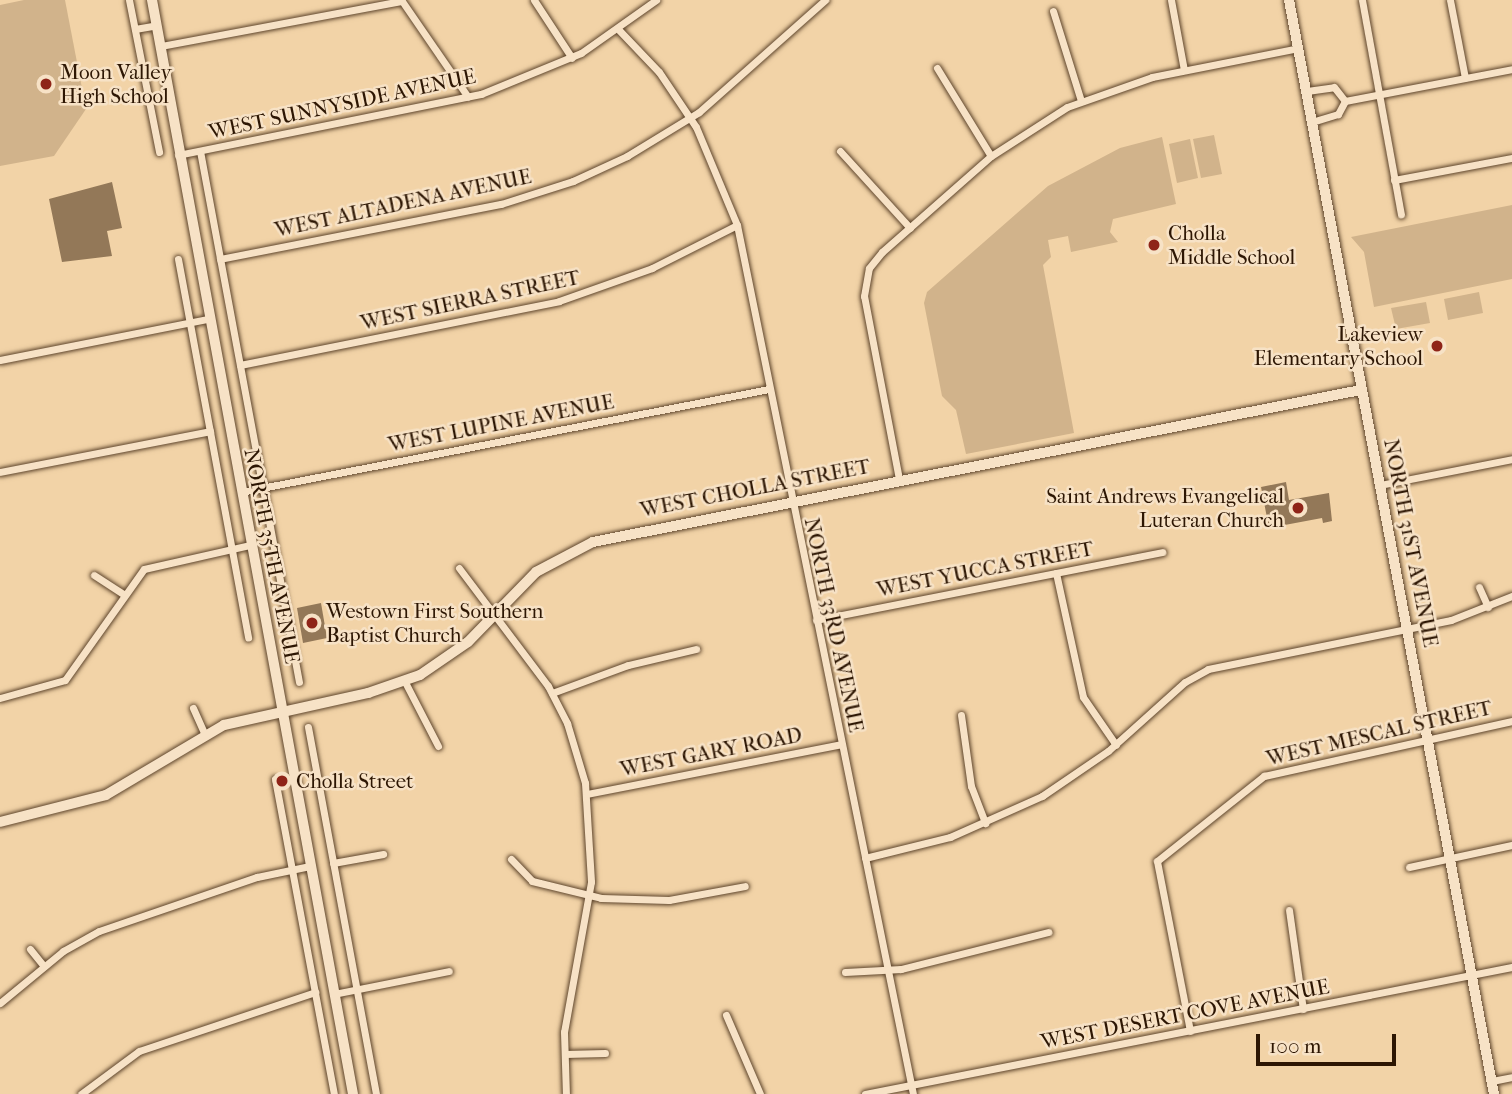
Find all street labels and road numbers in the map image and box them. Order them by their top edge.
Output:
street label: WEST SUNNYSIDE AVENUE [206,63,478,145]
street label: WEST ALTADENA AVENUE [272,163,534,243]
street label: WEST SIERRA STREET [358,264,582,336]
street label: WEST LUPINE AVENUE [386,389,616,457]
street label: NORTH 31ST AVENUE [1378,437,1444,649]
street label: NORTH 35TH AVENUE [239,446,305,666]
street label: WEST CHOLLA STREET [638,453,872,523]
street label: NORTH 33RD AVENUE [799,515,869,735]
street label: WEST YUCCA STREET [875,536,1095,602]
street label: WEST MESCAL STREET [1264,695,1494,771]
street label: WEST GARY ROAD [618,722,804,782]
street label: WEST DESERT COVE AVENUE [1039,974,1331,1054]

